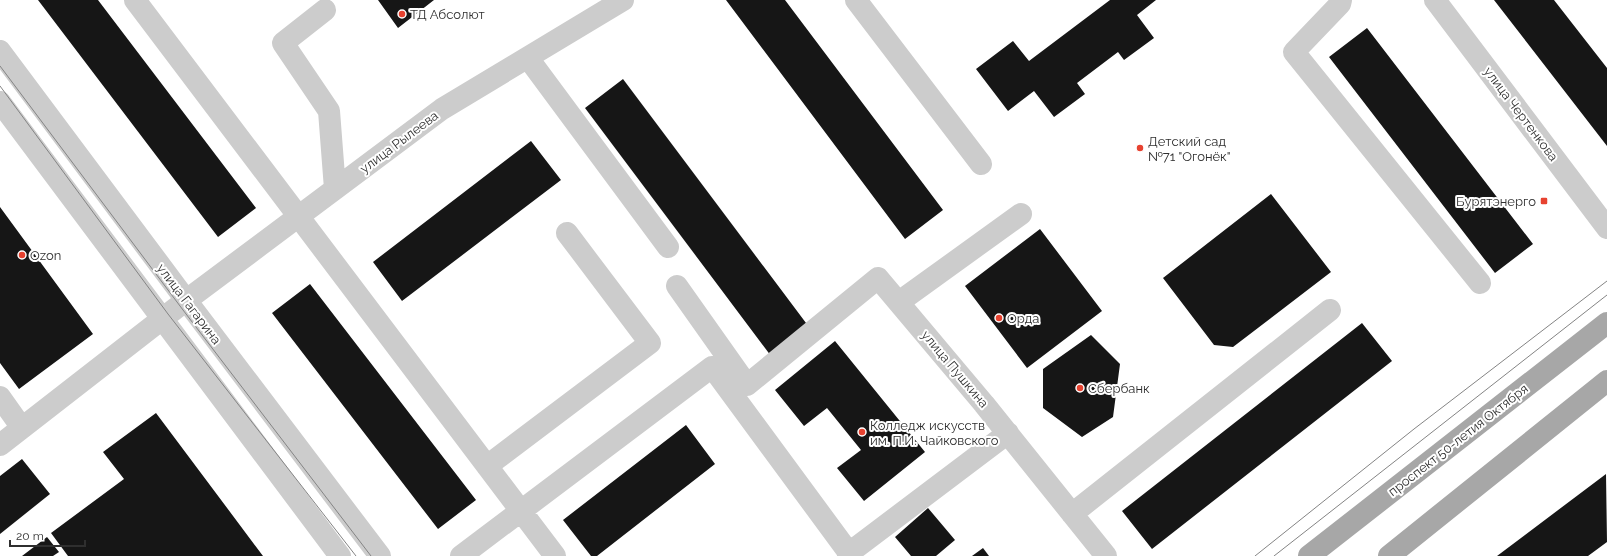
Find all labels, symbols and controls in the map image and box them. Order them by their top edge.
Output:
place label: ТД Абсолют [410,7,485,22]
marker: ТД Абсолют [397,9,407,19]
street label: улица Чертенкова [1481,64,1561,164]
street label: улица Рылеева [357,108,441,176]
place label: Детский сад №71 "Огонёк" [1148,134,1231,164]
marker: Детский сад №71 "Огонёк" [1135,143,1145,153]
place label: Бурятэнерго [1456,194,1536,209]
marker: Бурятэнерго [1539,196,1549,206]
place label: Ozon [30,248,61,263]
marker: Ozon [17,250,27,260]
street label: улица Гагарина [154,261,224,347]
place label: Орда [1007,311,1039,326]
marker: Орда [994,313,1004,323]
street label: улица Пушкина [918,327,992,411]
place label: Сбербанк [1088,381,1150,396]
street label: проспект 50-летия Октября [1385,381,1531,499]
marker: Сбербанк [1075,383,1085,393]
place label: Колледж искусств им. П.И. Чайковского [870,418,999,448]
marker: Колледж искусств им. П.И. Чайковского [857,427,867,437]
scale bar [10,522,85,548]
text: 20 m [16,529,44,543]

